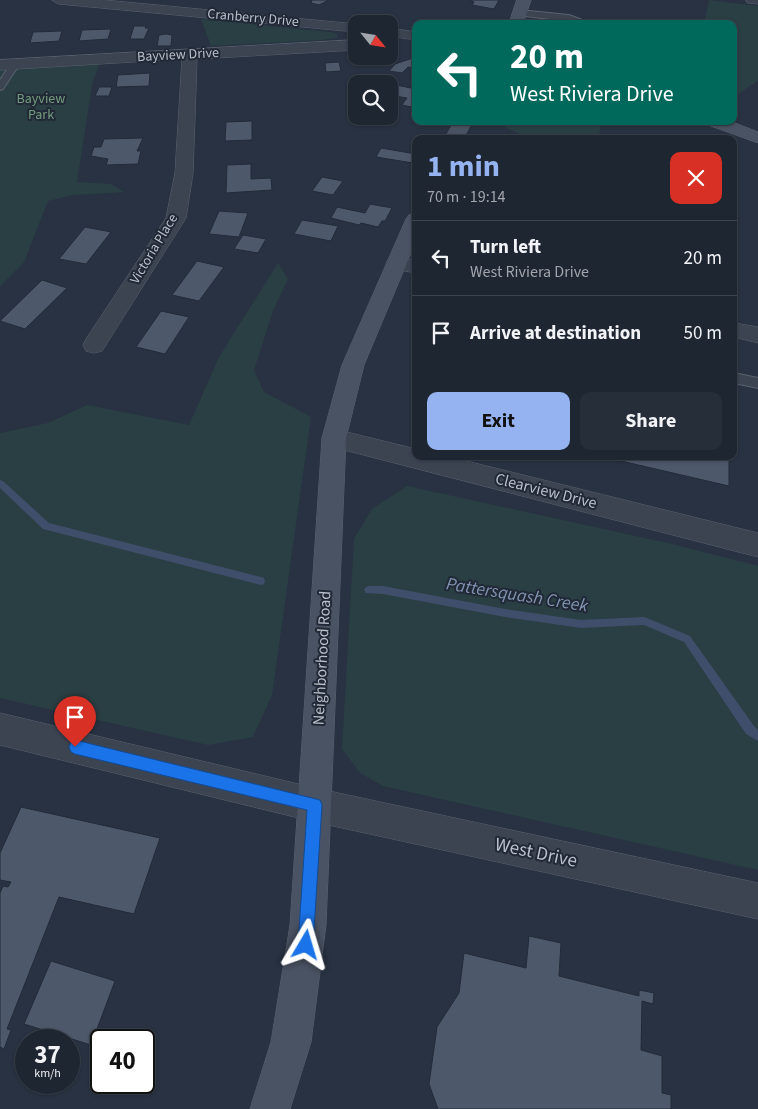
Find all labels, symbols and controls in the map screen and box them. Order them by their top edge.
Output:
street label: Cranberry Drive [206,4,300,32]
north arrow [348,15,398,65]
map controls [348,15,398,125]
text: 20 m [510,32,584,82]
icon: left [427,40,492,105]
street label: Bayview Drive [137,43,220,67]
button: search [348,75,398,125]
text: West Riviera Drive [510,78,674,110]
park label: Bayview Park [17,89,65,125]
text: 1 min [427,145,500,188]
button: close [670,152,722,204]
text: 70 m · 19:14 [427,186,506,208]
street label: Victoria Place [125,210,183,288]
text: Turn left [470,234,541,261]
icon: left [427,244,455,272]
text: 20 m [684,245,722,272]
text: West Riviera Drive [470,261,589,283]
icon: arrive [427,319,455,347]
text: Arrive at destination [470,320,641,347]
text: 50 m [684,320,722,347]
button: Exit [427,392,570,450]
button: Share [580,392,722,450]
street label: Clearview Drive [493,468,599,514]
water label: Pattersquash Creek [444,571,590,619]
street label: Neighborhood Road [307,590,337,726]
pin [54,696,96,747]
icon: arrive [61,703,89,731]
street label: West Drive [492,831,580,875]
position arrow [279,918,331,970]
speed limit sign: 40 [90,1029,155,1094]
text: 37 [34,1037,61,1073]
text: km/h [34,1065,61,1082]

